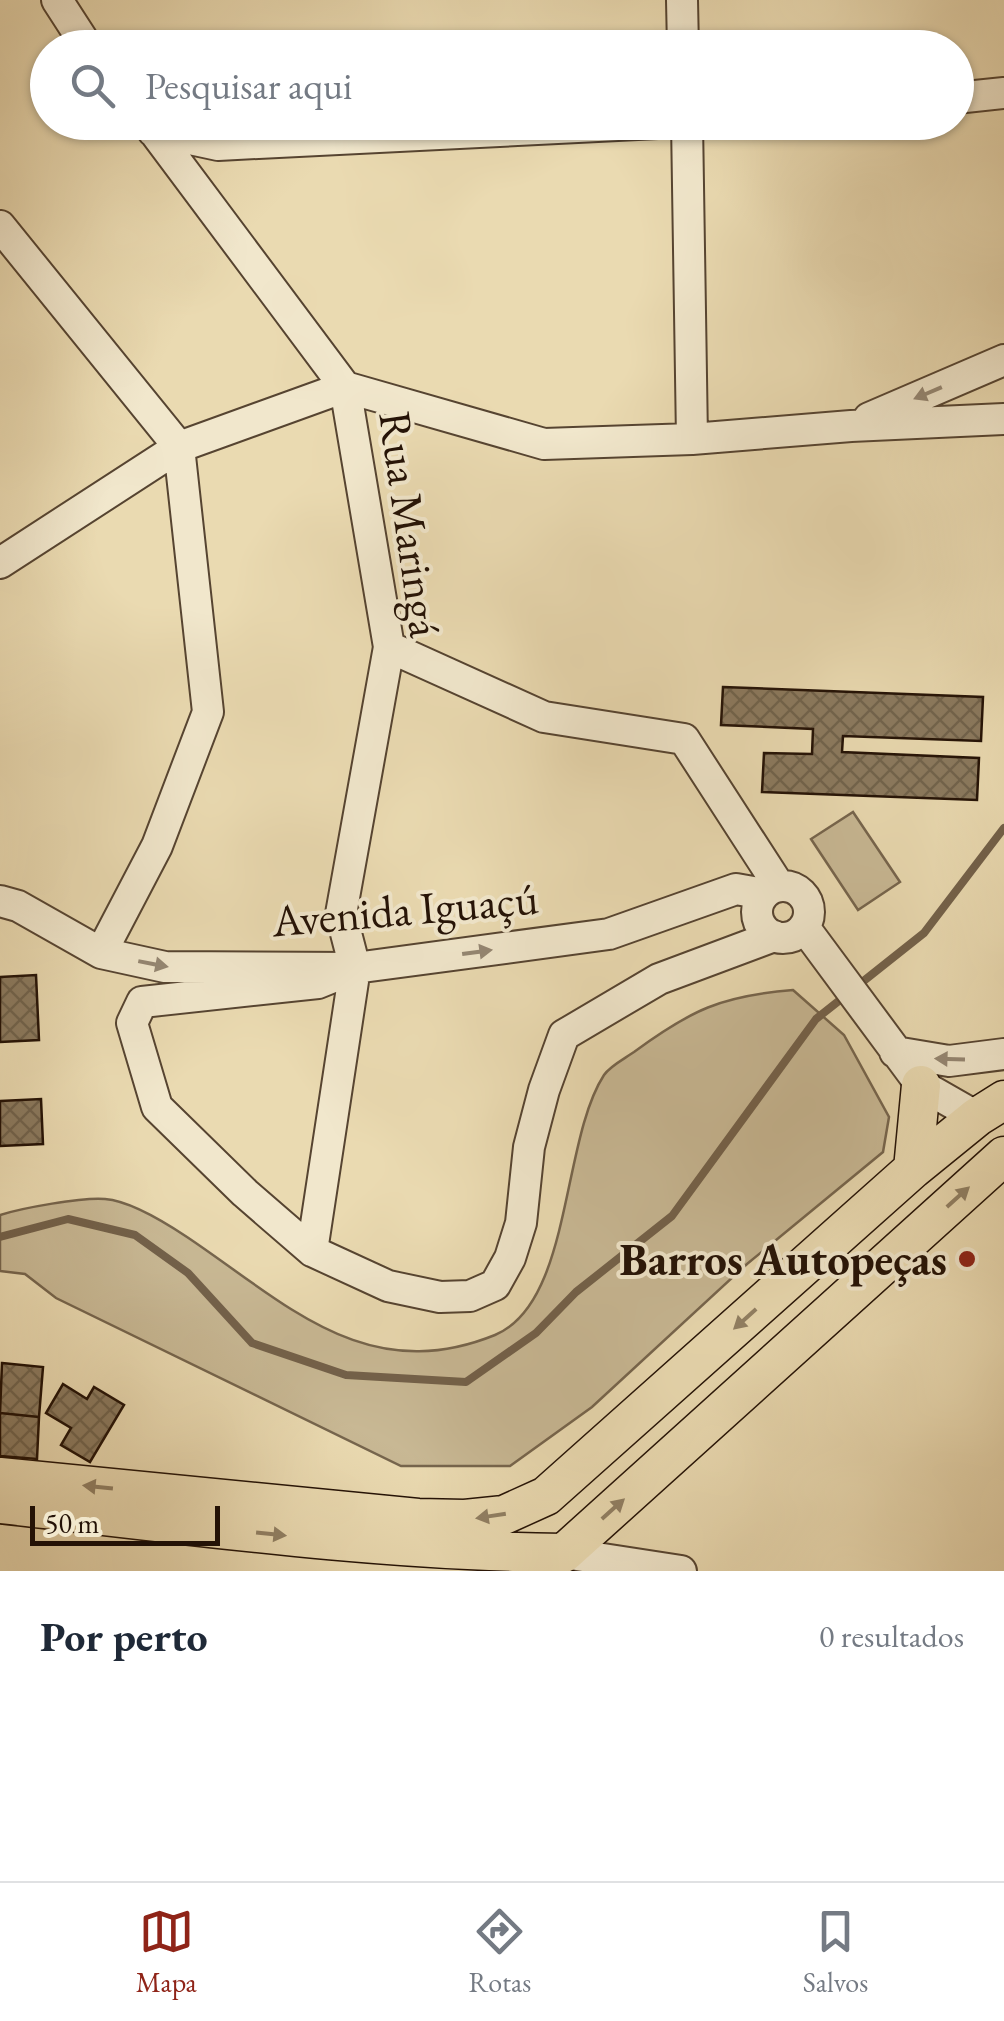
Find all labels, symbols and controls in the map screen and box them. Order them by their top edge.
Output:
search box [30,30,974,140]
icon: search [65,58,120,113]
text: Pesquisar aqui [145,61,352,110]
one-way arrow [913,385,943,401]
street label: Rua Maringá [366,407,456,641]
street label: Avenida Iguaçú [268,868,541,950]
one-way arrow [462,943,493,959]
one-way arrow [138,956,169,972]
one-way arrow [933,1050,965,1066]
one-way arrow [945,1187,970,1209]
place label: Barros Autopeças [620,1230,947,1288]
marker: Barros Autopeças [956,1248,978,1270]
one-way arrow [733,1307,758,1329]
one-way arrow [82,1478,114,1494]
one-way arrow [600,1499,625,1521]
scale bar [30,1501,220,1546]
text: 50 m [45,1505,99,1541]
one-way arrow [475,1508,507,1524]
one-way arrow [255,1526,287,1542]
text: Por perto [40,1609,208,1664]
text: 0 resultados [819,1615,964,1657]
tab: Mapa [136,1904,197,2000]
tab: Rotas [468,1904,531,2000]
tab: Salvos [803,1904,868,2000]

